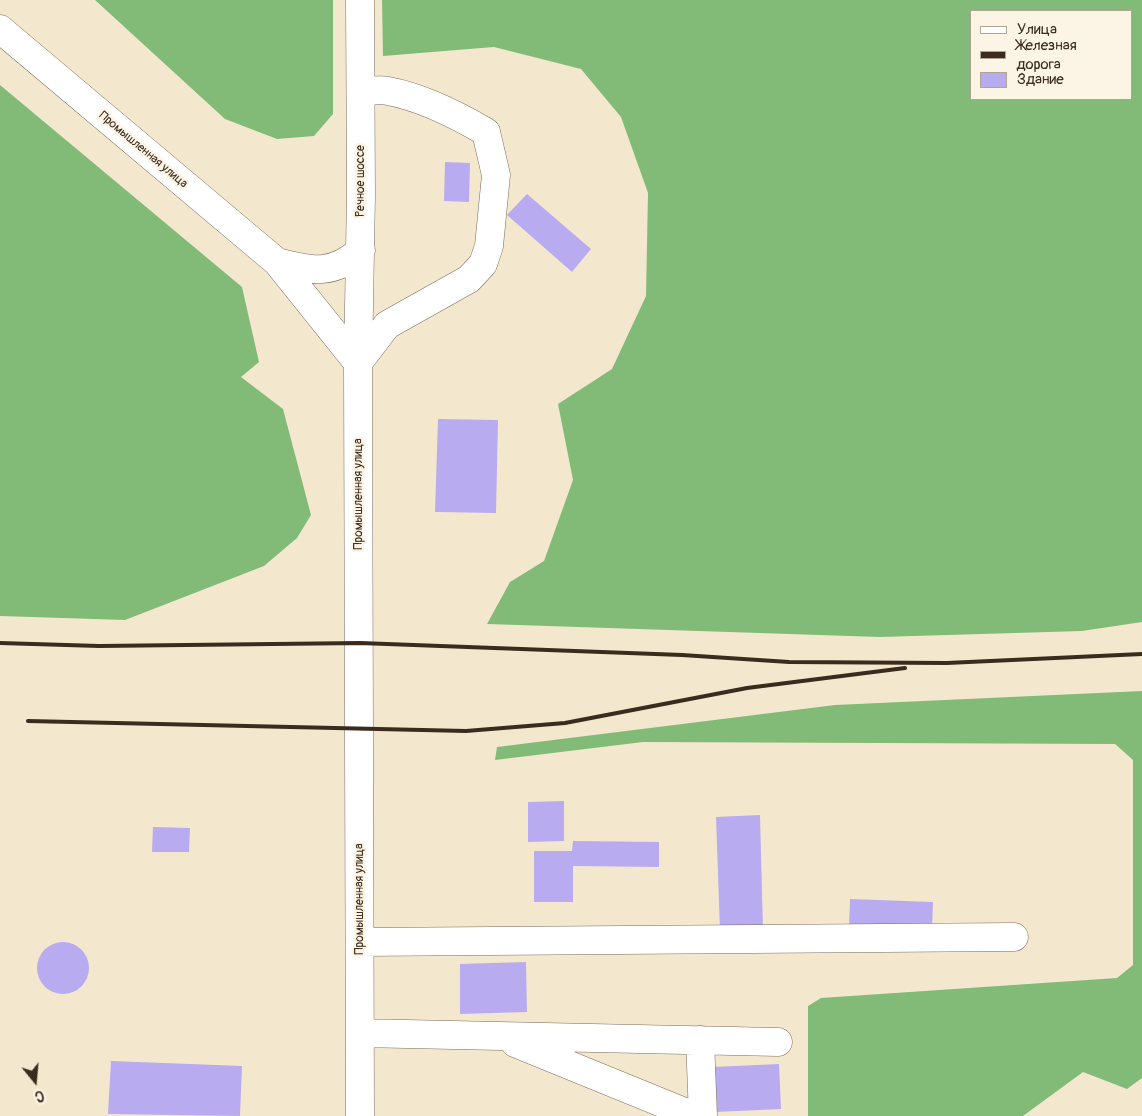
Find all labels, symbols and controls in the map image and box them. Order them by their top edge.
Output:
legend [970,10,1132,100]
text: Улица [1017,20,1057,39]
text: Железная дорога [1016,36,1077,74]
text: Здание [1017,70,1064,89]
street label: Промышленная улица [96,109,190,191]
street label: Речное шоссе [354,145,368,217]
street label: Промышленная улица [352,438,366,550]
street label: Промышленная улица [353,843,367,955]
north arrow [10,1056,60,1106]
text: С [33,1086,46,1105]

